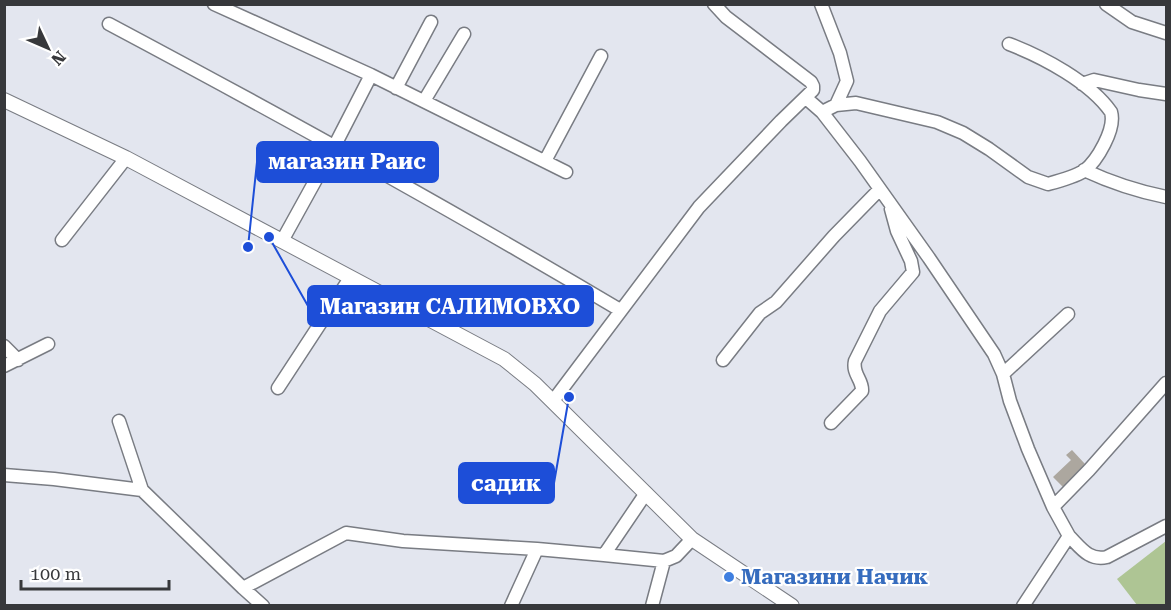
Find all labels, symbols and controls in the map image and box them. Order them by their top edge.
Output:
north arrow [18,18,78,78]
text: N [47,47,70,69]
callout: магазин Раис [257,142,438,182]
text: магазин Раис [268,149,426,174]
callout: Магазин САЛИМОВХО [308,286,593,326]
text: Магазин САЛИМОВХО [320,294,580,319]
callout: садик [459,463,554,503]
text: садик [471,471,541,496]
scale bar [21,553,170,591]
text: 100 m [30,563,81,584]
place label: Магазини Начик [741,565,929,589]
marker: Магазини Начик [722,570,736,584]

